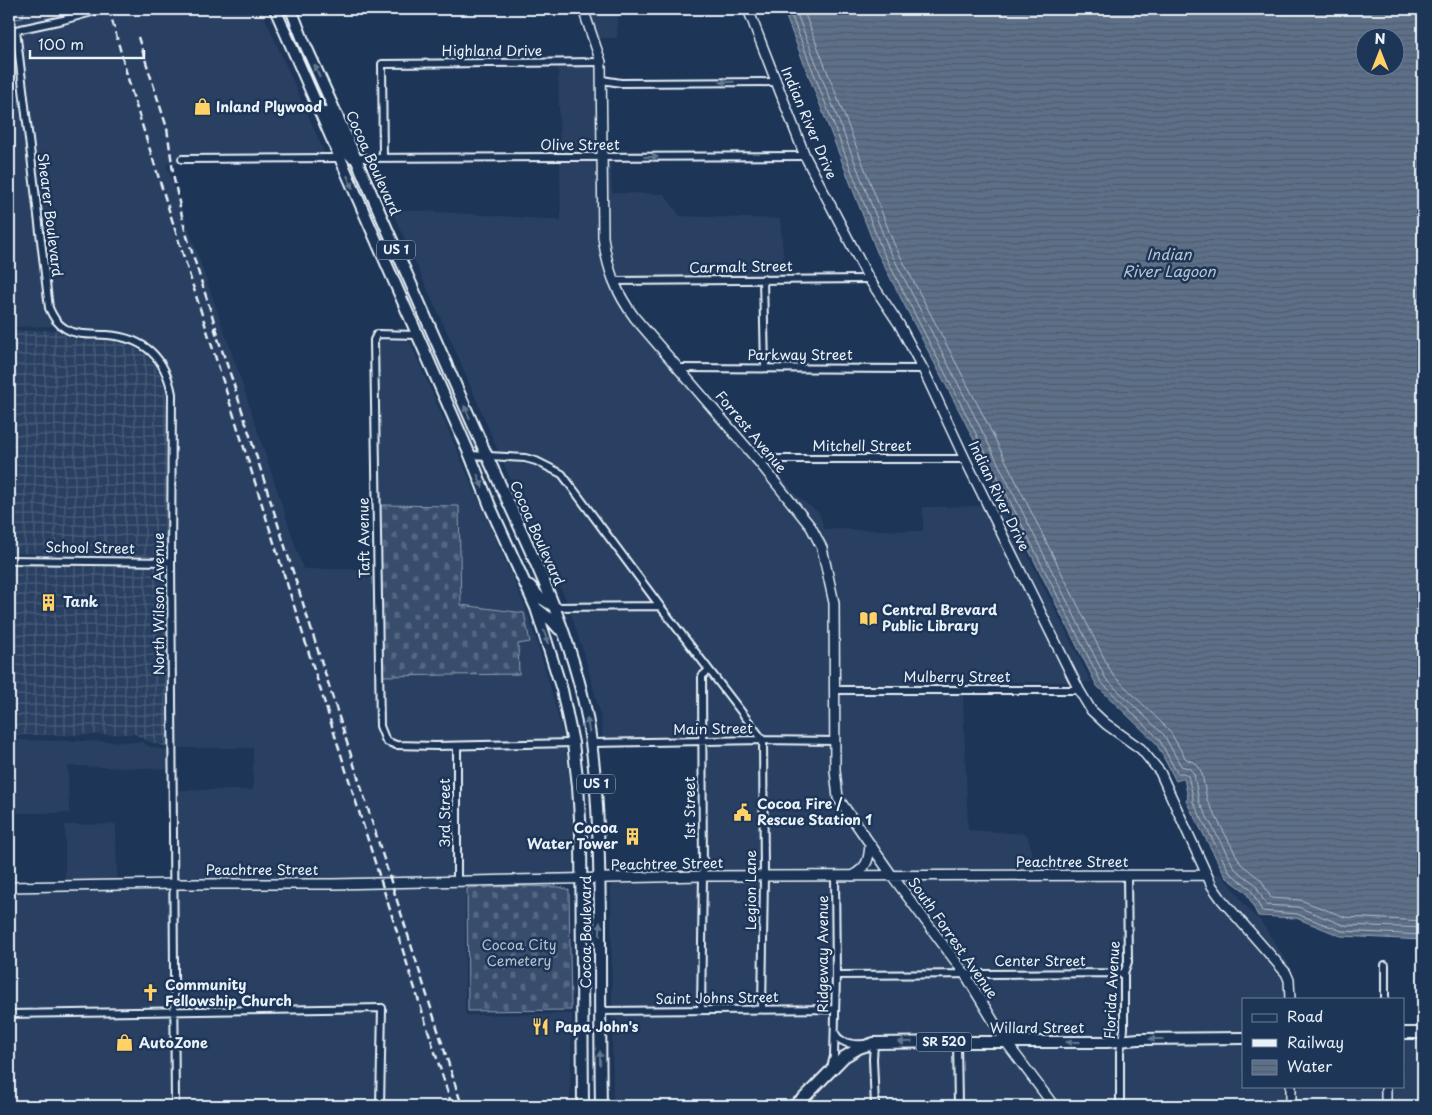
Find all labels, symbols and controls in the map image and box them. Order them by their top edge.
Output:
scale bar [30,28,144,60]
north arrow [1354,28,1404,78]
text: N [1374,28,1386,49]
text: 100 m [38,32,84,55]
street label: Highland Drive [442,40,542,61]
street label: Indian River Drive [776,63,843,183]
one-way arrow [313,64,321,78]
one-way arrow [719,78,735,86]
place label: Inland Plywood [216,96,322,117]
shop icon: Inland Plywood [192,97,212,117]
street label: Cocoa Boulevard [341,107,406,219]
street label: Olive Street [540,134,620,155]
street label: Shearer Boulevard [33,152,69,278]
one-way arrow [644,153,660,161]
one-way arrow [346,175,354,189]
road number: US 1 [377,240,415,260]
water label: Indian River Lagoon [1122,242,1217,282]
street label: Carmalt Street [689,255,793,278]
street label: Parkway Street [747,344,853,365]
street label: Forrest Avenue [711,386,792,478]
one-way arrow [463,405,471,419]
street label: Mitchell Street [813,435,912,456]
street label: Indian River Drive [964,437,1035,555]
one-way arrow [477,473,485,488]
street label: Cocoa Boulevard [505,477,570,589]
street label: Taft Avenue [352,497,375,579]
street label: North Wilson Avenue [148,533,169,675]
street label: School Street [45,536,135,559]
place label: Tank [63,591,99,612]
building icon: Tank [39,592,59,612]
place label: Central Brevard Public Library [882,599,998,636]
library icon: Central Brevard Public Library [858,608,878,628]
one-way arrow [542,630,550,645]
street label: Mulberry Street [904,666,1011,687]
one-way arrow [583,717,591,733]
street label: Main Street [673,717,753,740]
road number: US 1 [577,774,615,794]
street label: 1st Street [679,776,700,839]
street label: 3rd Street [434,778,455,848]
place label: Cocoa Fire / Rescue Station 1 [757,793,872,830]
public building icon: Cocoa Fire / Rescue Station 1 [733,802,753,822]
place label: Cocoa Water Tower [527,817,619,854]
building icon: Cocoa Water Tower [622,826,642,846]
street label: Legion Lane [740,850,761,930]
street label: Peachtree Street [1016,851,1129,872]
street label: Peachtree Street [611,852,724,875]
street label: Peachtree Street [206,859,319,880]
street label: South Forrest Avenue [904,873,1004,1003]
street label: Cocoa Boulevard [575,875,596,989]
street label: Ridgeway Avenue [812,895,833,1013]
one-way arrow [596,921,604,937]
park label: Cocoa City Cemetery [481,934,557,971]
street label: Florida Avenue [1098,940,1125,1040]
street label: Center Street [994,950,1086,971]
place label: Community Fellowship Church [165,974,292,1011]
church icon: Community Fellowship Church [141,983,161,1003]
street label: Saint Johns Street [655,986,779,1009]
legend [1242,998,1404,1088]
text: Road [1287,1004,1323,1027]
place label: Papa John's [555,1016,639,1037]
restaurant icon: Papa John's [531,1017,551,1037]
street label: Willard Street [990,1017,1084,1038]
text: Railway [1287,1030,1344,1053]
place label: AutoZone [139,1032,208,1053]
road number: SR 520 [916,1032,972,1052]
shop icon: AutoZone [115,1033,135,1053]
one-way arrow [1148,1035,1164,1043]
one-way arrow [897,1038,913,1046]
one-way arrow [1065,1038,1081,1046]
one-way arrow [596,1049,604,1065]
text: Water [1287,1054,1332,1077]

